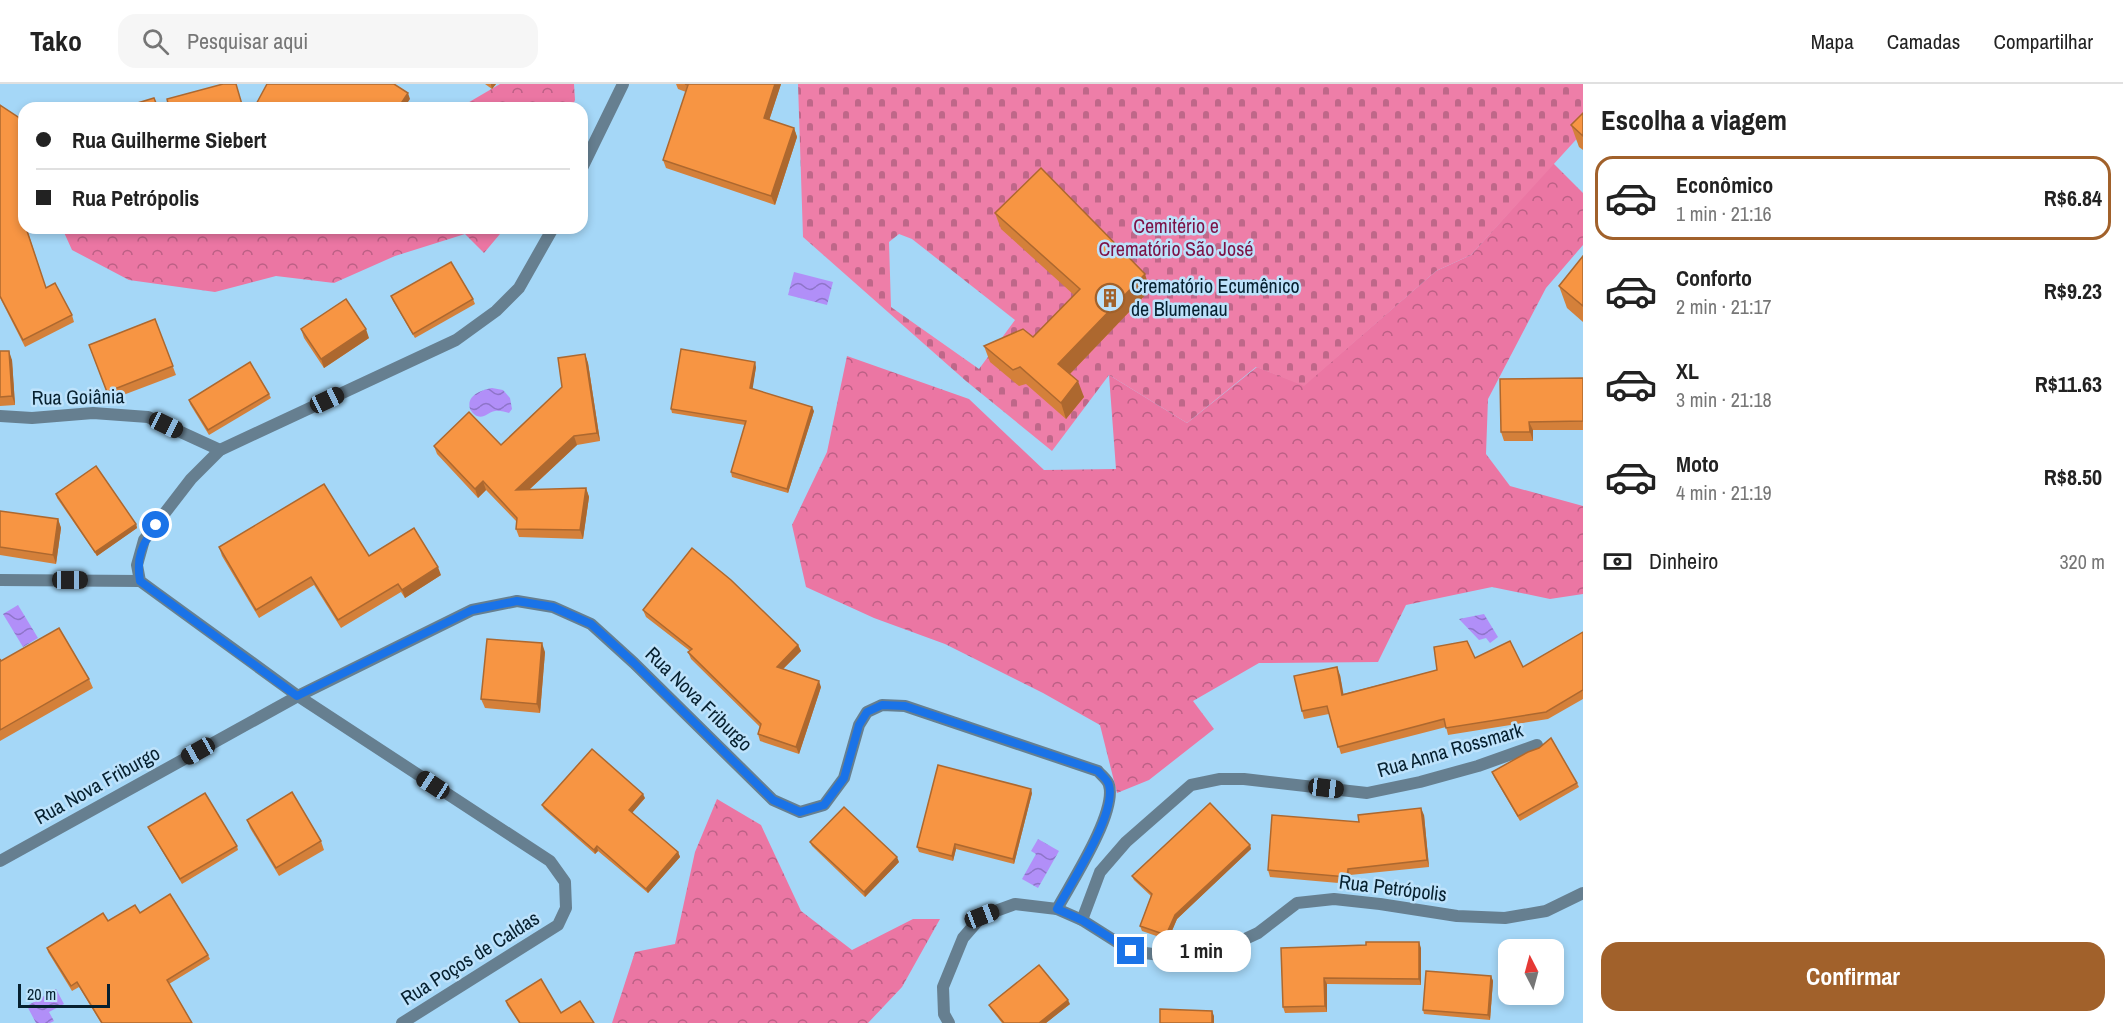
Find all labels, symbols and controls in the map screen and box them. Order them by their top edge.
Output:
search box [118,14,538,68]
text: Tako [30,22,82,60]
icon: search [139,25,172,58]
text: Pesquisar aqui [187,26,308,56]
text: Mapa [1811,27,1854,56]
text: Camadas [1887,27,1960,56]
text: Compartilhar [1993,27,2093,56]
text: Escolha a viagem [1601,102,1787,138]
text: Rua Guilherme Siebert [72,125,267,155]
text: Econômico [1676,170,1773,200]
icon: car [1604,171,1658,225]
text: Rua Petrópolis [72,183,199,213]
text: R$6.84 [2044,183,2102,213]
text: 1 min · 21:16 [1676,200,1772,227]
park label: Cemitério e Crematório São José [1099,212,1253,262]
text: Conforto [1676,263,1752,293]
icon: car [1604,264,1658,318]
place label: Crematório Ecumênico de Blumenau [1131,272,1300,322]
text: R$9.23 [2044,276,2102,306]
building icon: Crematório Ecumênico de Blumenau [1094,282,1126,314]
text: 2 min · 21:17 [1676,293,1772,320]
text: XL [1676,356,1699,386]
icon: car [1604,357,1658,411]
text: R$11.63 [2035,369,2102,399]
street label: Rua Goiânia [31,382,125,411]
car [307,384,347,416]
text: 3 min · 21:18 [1676,386,1772,413]
car [146,409,186,441]
text: Moto [1676,449,1719,479]
icon: car [1604,450,1658,504]
text: R$8.50 [2044,462,2102,492]
text: 4 min · 21:19 [1676,479,1772,506]
route start [142,511,169,538]
icon: cash [1601,545,1634,578]
text: Dinheiro [1649,546,1718,576]
text: 320 m [2059,548,2105,575]
car [52,571,88,589]
street label: Rua Nova Friburgo [640,640,759,757]
street label: Rua Anna Rossmark [1374,716,1527,783]
car [178,734,218,768]
street label: Rua Nova Friburgo [29,739,164,830]
car [413,768,453,802]
car [1307,777,1345,799]
street label: Rua Petrópolis [1338,867,1449,908]
car [962,901,1002,931]
street label: Rua Poços de Caldas [395,904,544,1011]
callout: 1 min [1152,930,1251,972]
route end [1117,937,1144,964]
text: 1 min [1180,937,1223,964]
north arrow [1498,939,1564,1005]
map controls [1498,939,1564,1005]
button: Confirmar [1601,942,2105,1011]
scale bar [18,981,110,1008]
text: 20 m [27,983,56,1005]

